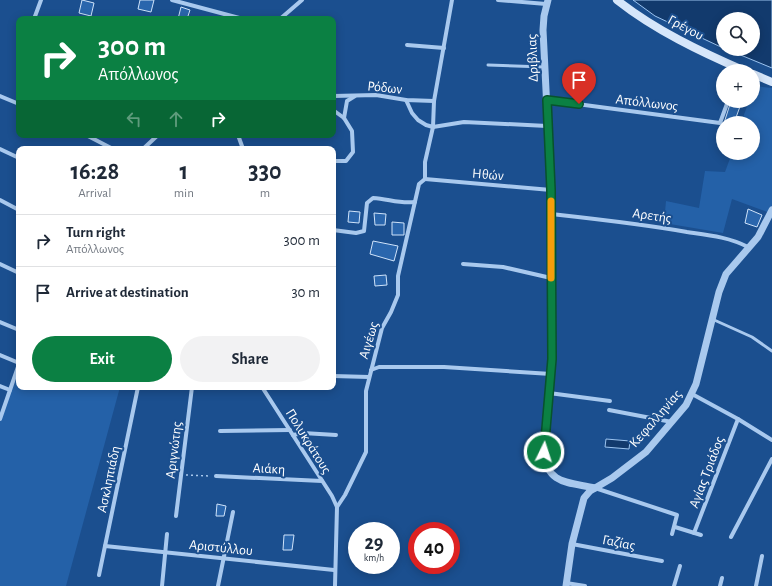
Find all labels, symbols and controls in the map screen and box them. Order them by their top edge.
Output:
map controls [716,12,760,160]
button: search [716,12,760,56]
street label: Γρέγου [665,13,706,43]
icon: right [32,32,84,84]
text: 300 m [98,33,166,61]
street label: Δριβλιας [525,33,541,82]
pin [562,63,596,104]
button: + [716,64,760,108]
text: Απόλλωνος [98,66,179,84]
icon: arrive [568,69,590,91]
street label: Ρόδων [367,79,403,97]
street label: Απόλλωνος [615,92,679,114]
icon: left [123,108,145,130]
icon: ahead [165,108,187,130]
icon: right [207,108,229,130]
button: − [716,116,760,160]
text: 16:28 [70,160,119,184]
text: 1 [180,160,188,184]
text: 330 [248,160,282,184]
street label: Ηθών [472,167,504,183]
text: Arrival [78,187,112,200]
text: min [174,187,194,200]
text: m [260,187,270,200]
street label: Αρετής [631,206,673,226]
text: Turn right [66,225,125,240]
icon: right [32,230,54,252]
text: 300 m [284,233,320,248]
text: Απόλλωνος [66,243,124,256]
icon: arrive [32,282,54,304]
text: Arrive at destination [66,285,189,300]
text: 30 m [291,285,320,300]
street label: Αιγέως [357,320,381,361]
button: Exit [32,336,172,382]
button: Share [180,336,320,382]
street label: Κεφαλληνίας [627,387,685,450]
street label: Πολυκράτους [283,407,334,477]
street label: Αριγνώτης [164,420,184,479]
position arrow [523,431,565,473]
street label: Αγίας Τριάδος [687,434,727,510]
street label: Ασκληπιάδη [95,445,123,514]
street label: Αιάκη [252,461,286,477]
speed limit sign: 40 [408,522,460,574]
text: 29 [364,533,384,553]
street label: Γαζίας [601,533,637,553]
street label: Αριστύλλου [188,538,253,558]
text: km/h [364,553,384,563]

